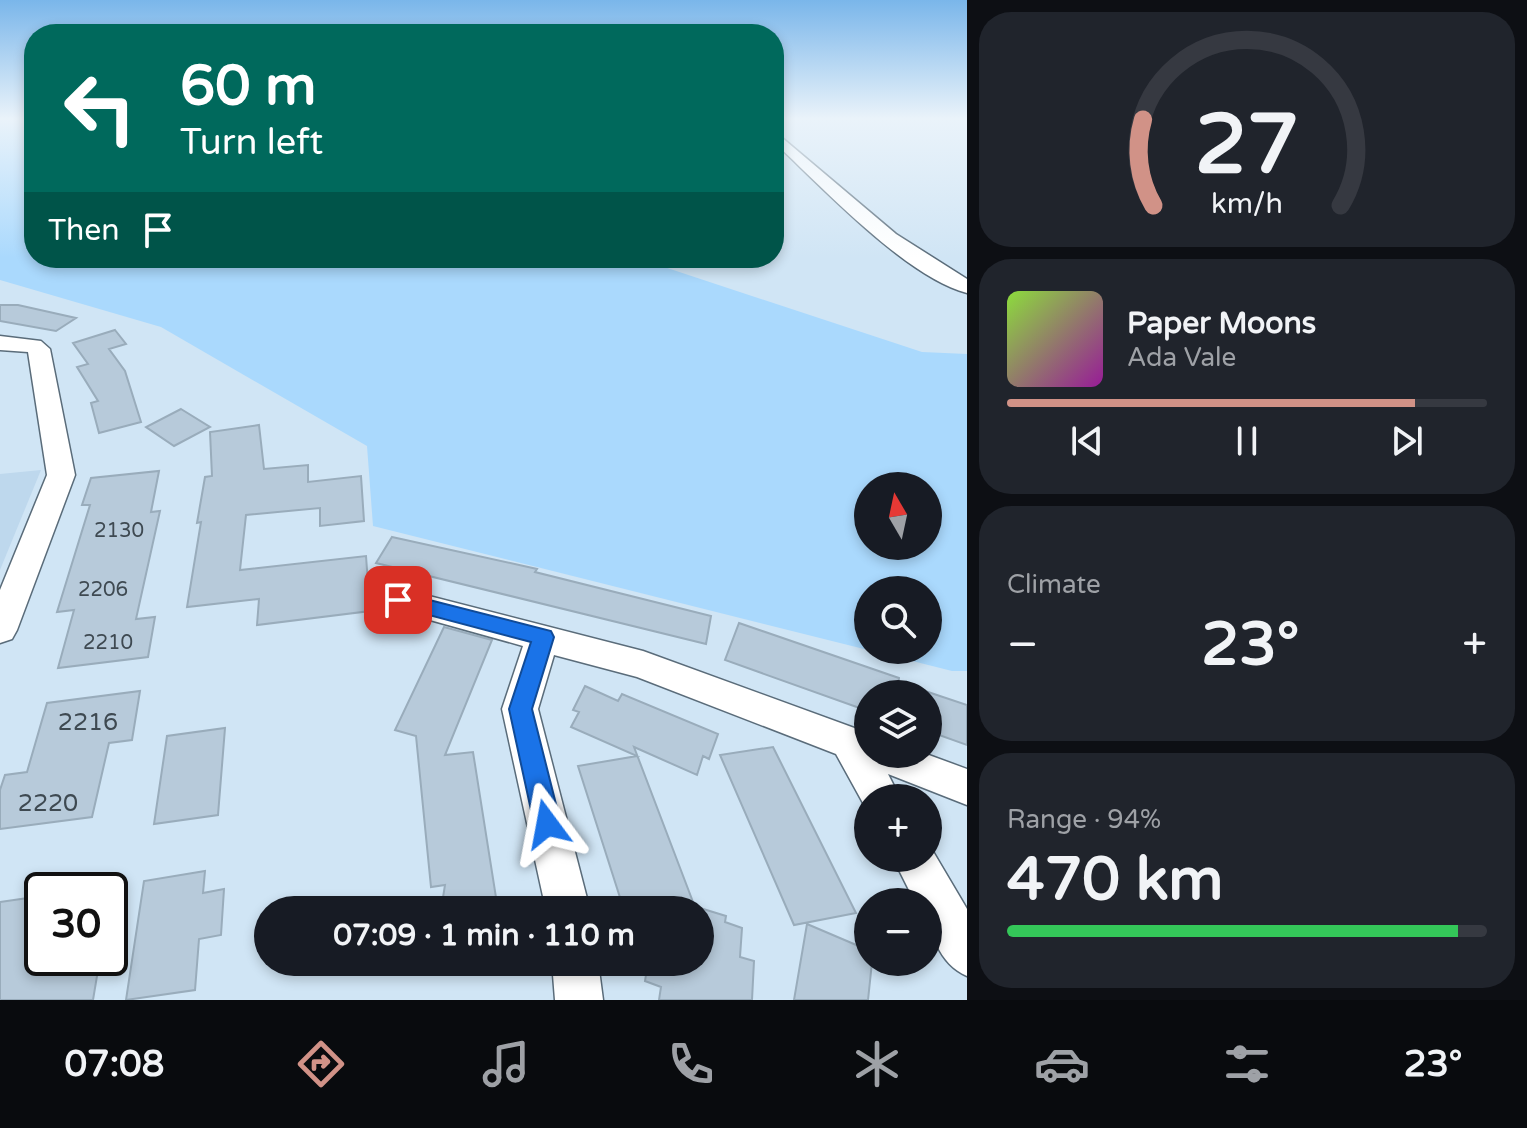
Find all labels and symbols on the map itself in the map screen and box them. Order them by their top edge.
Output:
north arrow [854,472,942,560]
house number: 2130 [94,519,144,543]
pin [364,566,432,634]
house number: 2206 [78,578,128,602]
house number: 2210 [83,631,133,655]
house number: 2216 [58,708,118,737]
position arrow [505,782,589,866]
house number: 2220 [18,789,78,818]
speed limit sign: 30 [24,872,128,976]

